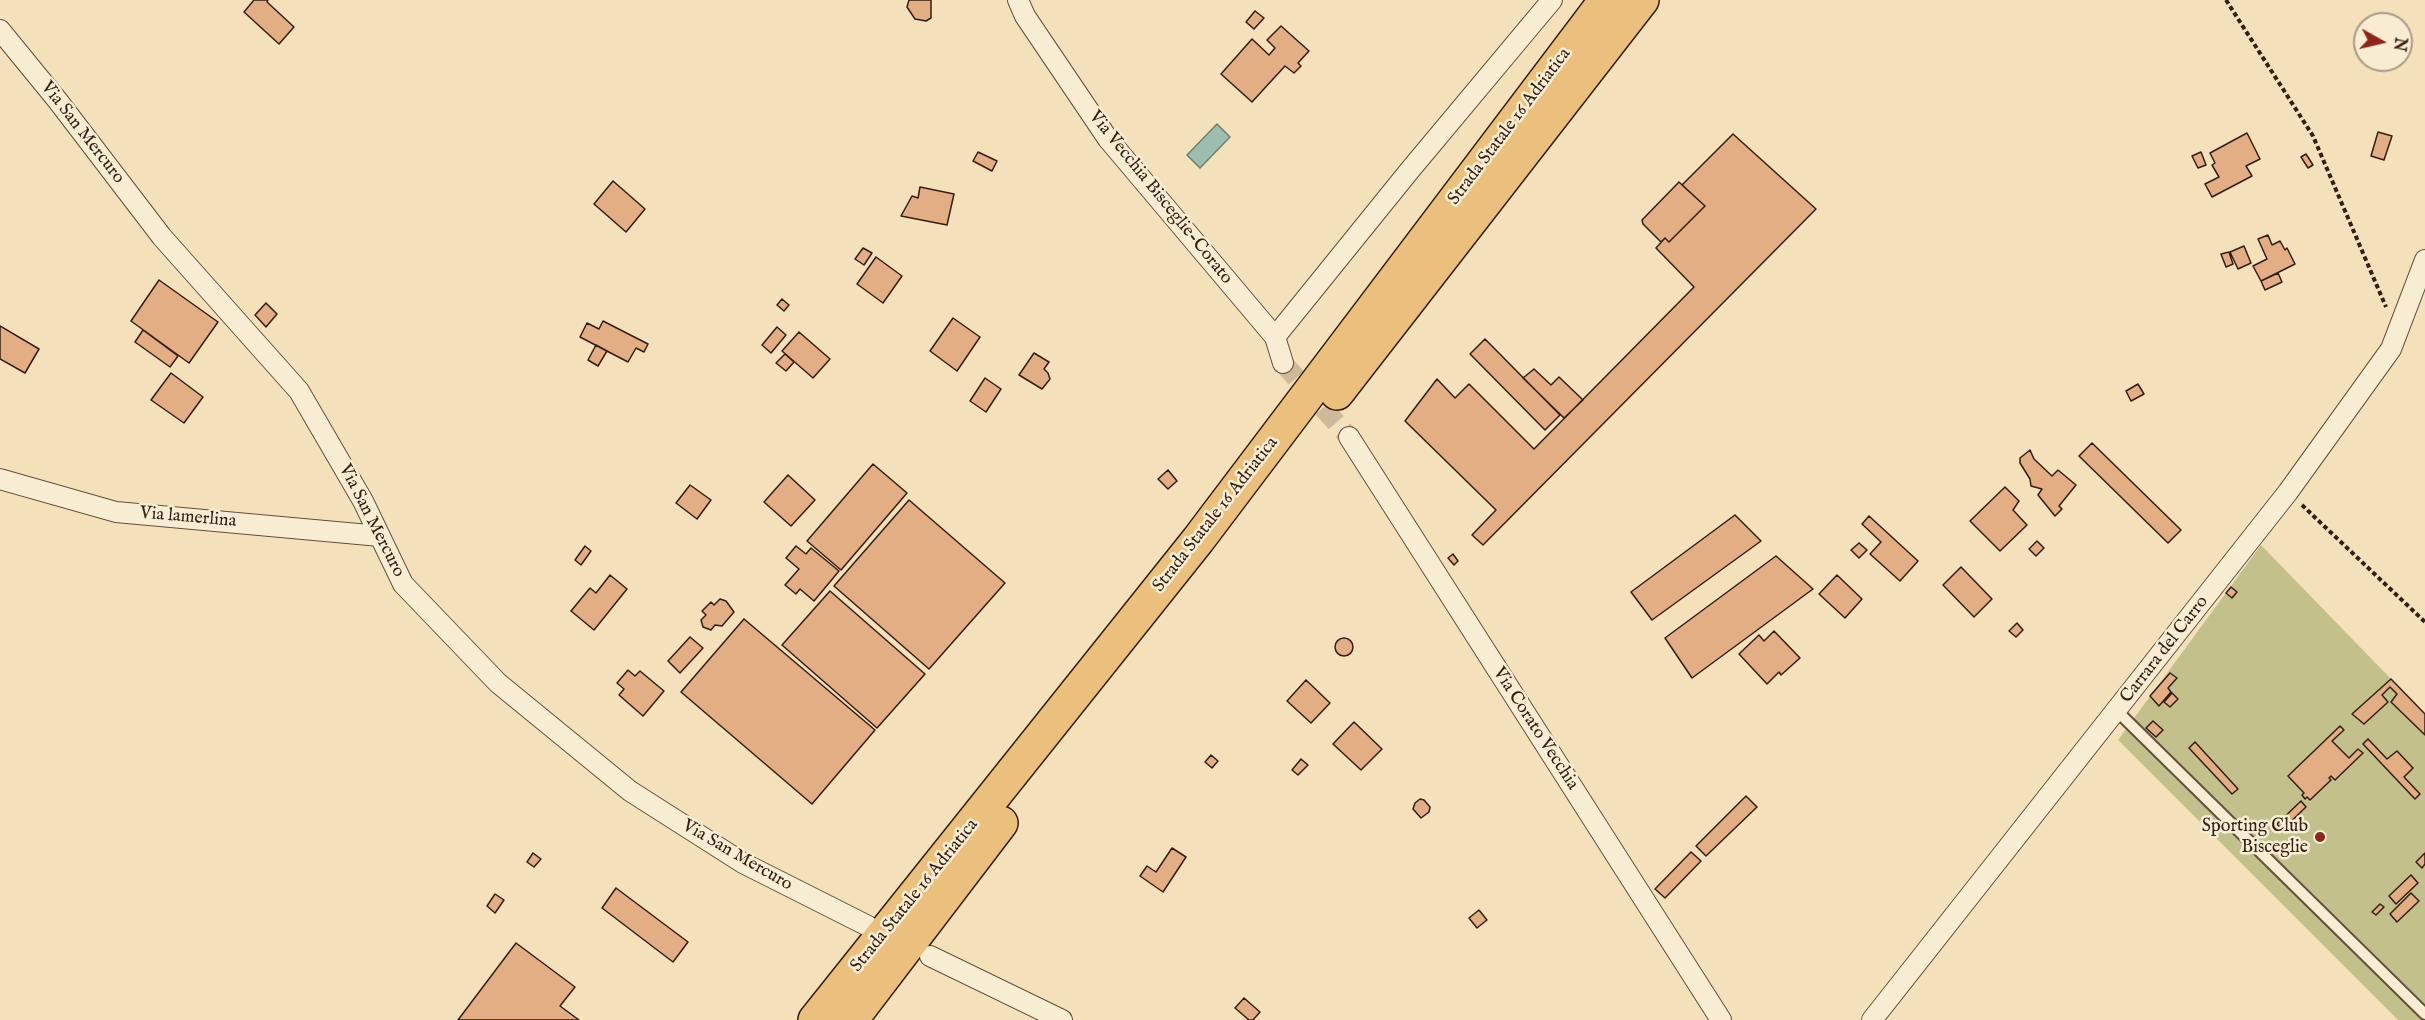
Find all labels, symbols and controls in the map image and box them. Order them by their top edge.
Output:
north arrow [2353,12,2413,72]
text: N [2388,36,2410,52]
street label: Strada Statale 16 Adriatica [1444,44,1576,210]
street label: Via San Mercuro [35,78,129,188]
street label: Via Vecchia Bisceglie-Corato [1083,107,1237,289]
street label: Strada Statale 16 Adriatica [1149,433,1283,597]
street label: Via San Mercuro [333,461,409,581]
street label: Via lamerlina [139,503,237,533]
street label: Carrara del Carro [2116,592,2214,708]
street label: Via Corato Vecchia [1487,664,1583,794]
street label: Strada Statale 16 Adriatica [847,815,983,977]
street label: Via San Mercuro [678,816,796,896]
place label: Sporting Club Bisceglie [2202,816,2308,858]
marker: Sporting Club Bisceglie [2313,830,2327,844]

